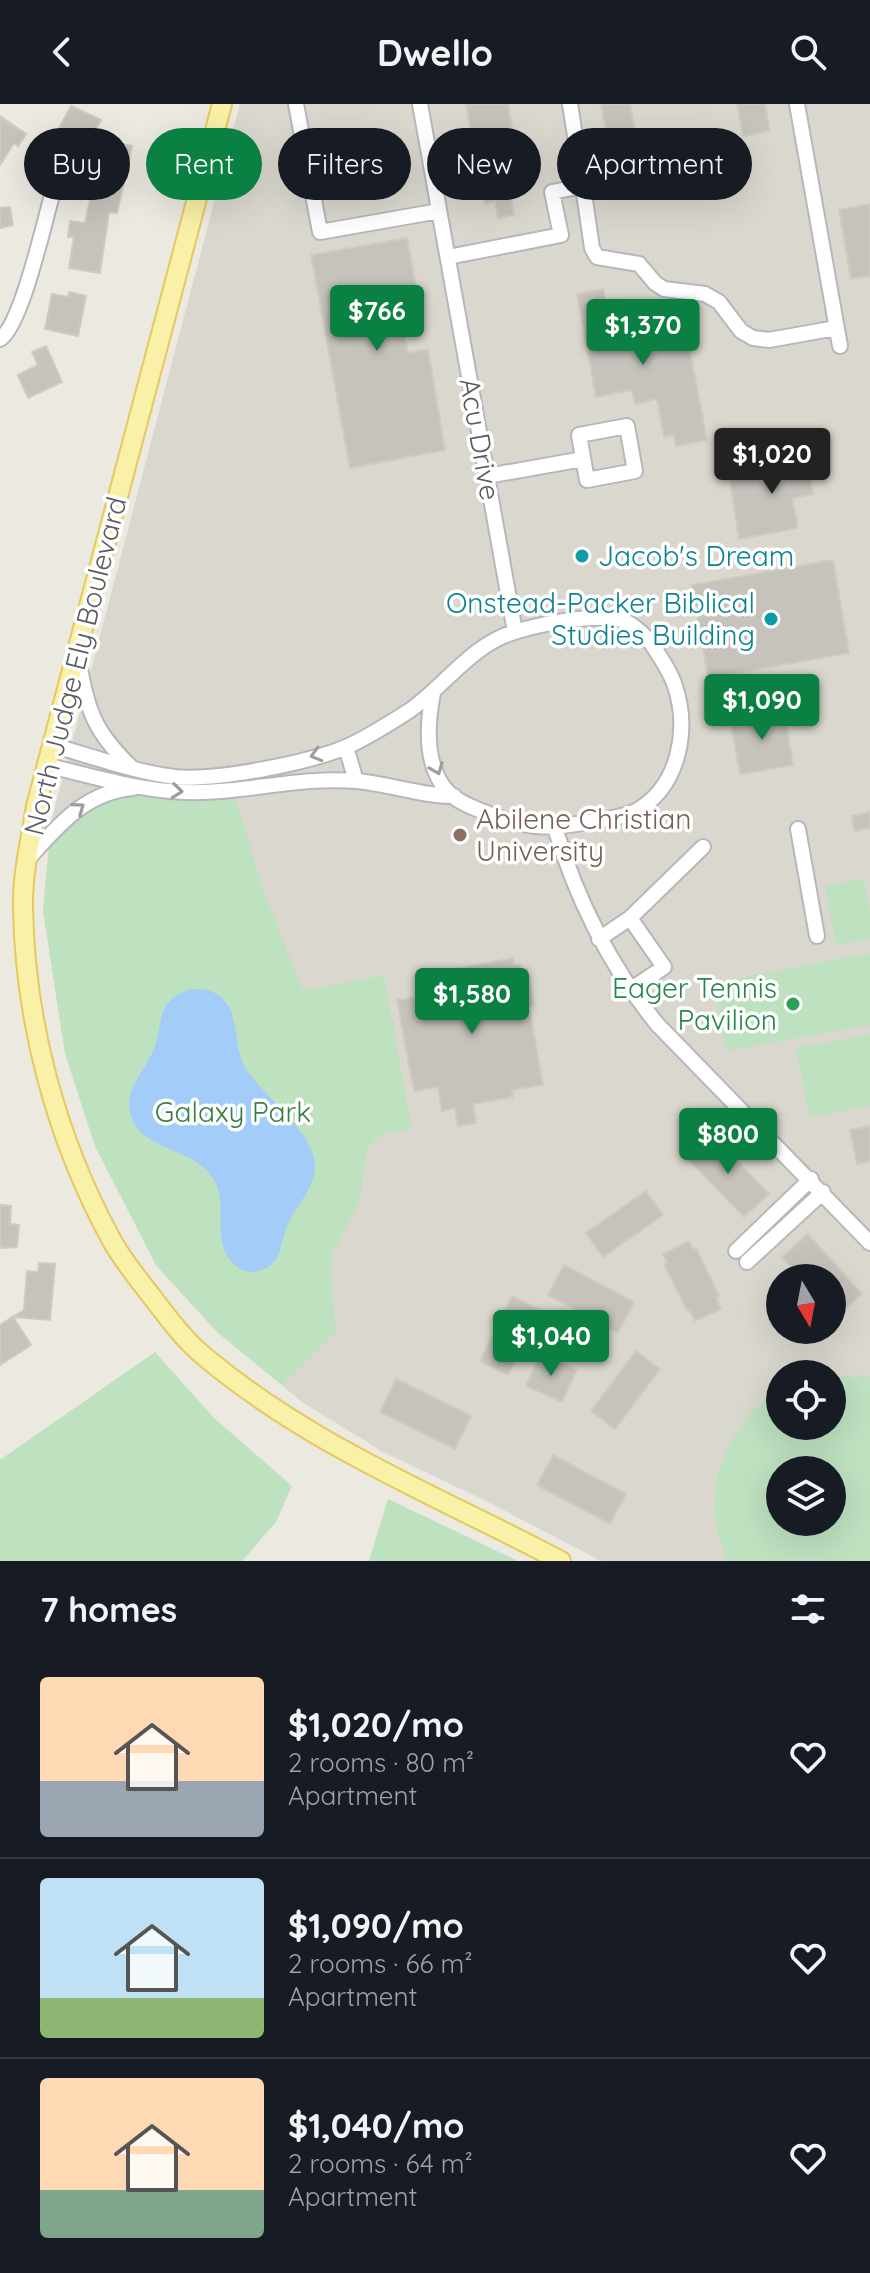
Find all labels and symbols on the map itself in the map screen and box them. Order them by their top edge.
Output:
pin: $766 [330,285,424,353]
pin: $1,370 [578,299,708,367]
street label: Acu Drive [453,375,508,503]
pin: $1,020 [707,428,837,496]
street label: North Judge Ely Boulevard [15,493,134,839]
place label: Jacob's Dream [598,538,794,573]
marker: Jacob's Dream [573,547,591,565]
place label: Onstead-Packer Biblical Studies Building [446,585,755,652]
marker: Onstead-Packer Biblical Studies Building [762,610,780,628]
pin: $1,090 [697,674,827,742]
one-way arrow [309,746,323,762]
one-way arrow [427,761,443,775]
one-way arrow [171,782,184,799]
place label: Abilene Christian University [476,801,691,868]
one-way arrow [71,803,85,818]
marker: Abilene Christian University [451,826,469,844]
pin: $1,580 [407,968,537,1036]
place label: Eager Tennis Pavilion [612,970,777,1037]
marker: Eager Tennis Pavilion [784,995,802,1013]
park label: Galaxy Park [155,1094,311,1129]
pin: $800 [681,1108,775,1176]
north arrow [766,1264,846,1344]
pin: $1,040 [486,1310,616,1378]

